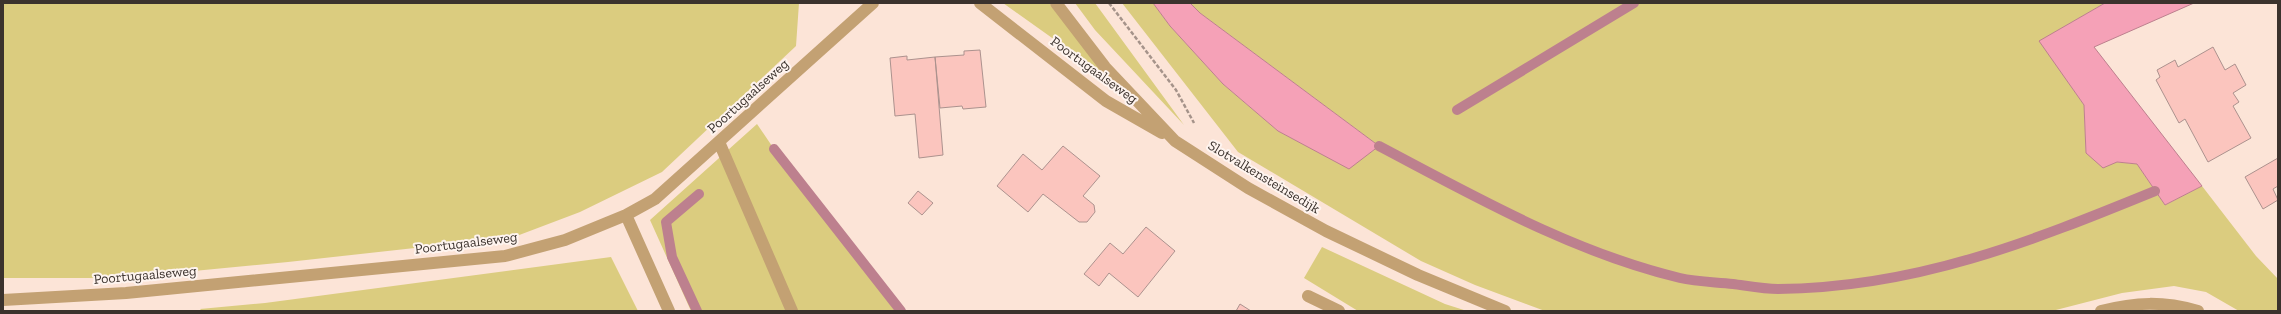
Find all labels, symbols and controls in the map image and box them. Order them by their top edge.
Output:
street label: Poortugaalseweg [1047,33,1141,107]
street label: Poortugaalseweg [704,55,792,137]
street label: Slotvalkensteinsedijk [1205,137,1324,218]
street label: Poortugaalseweg [414,228,519,258]
street label: Poortugaalseweg [93,262,198,288]

